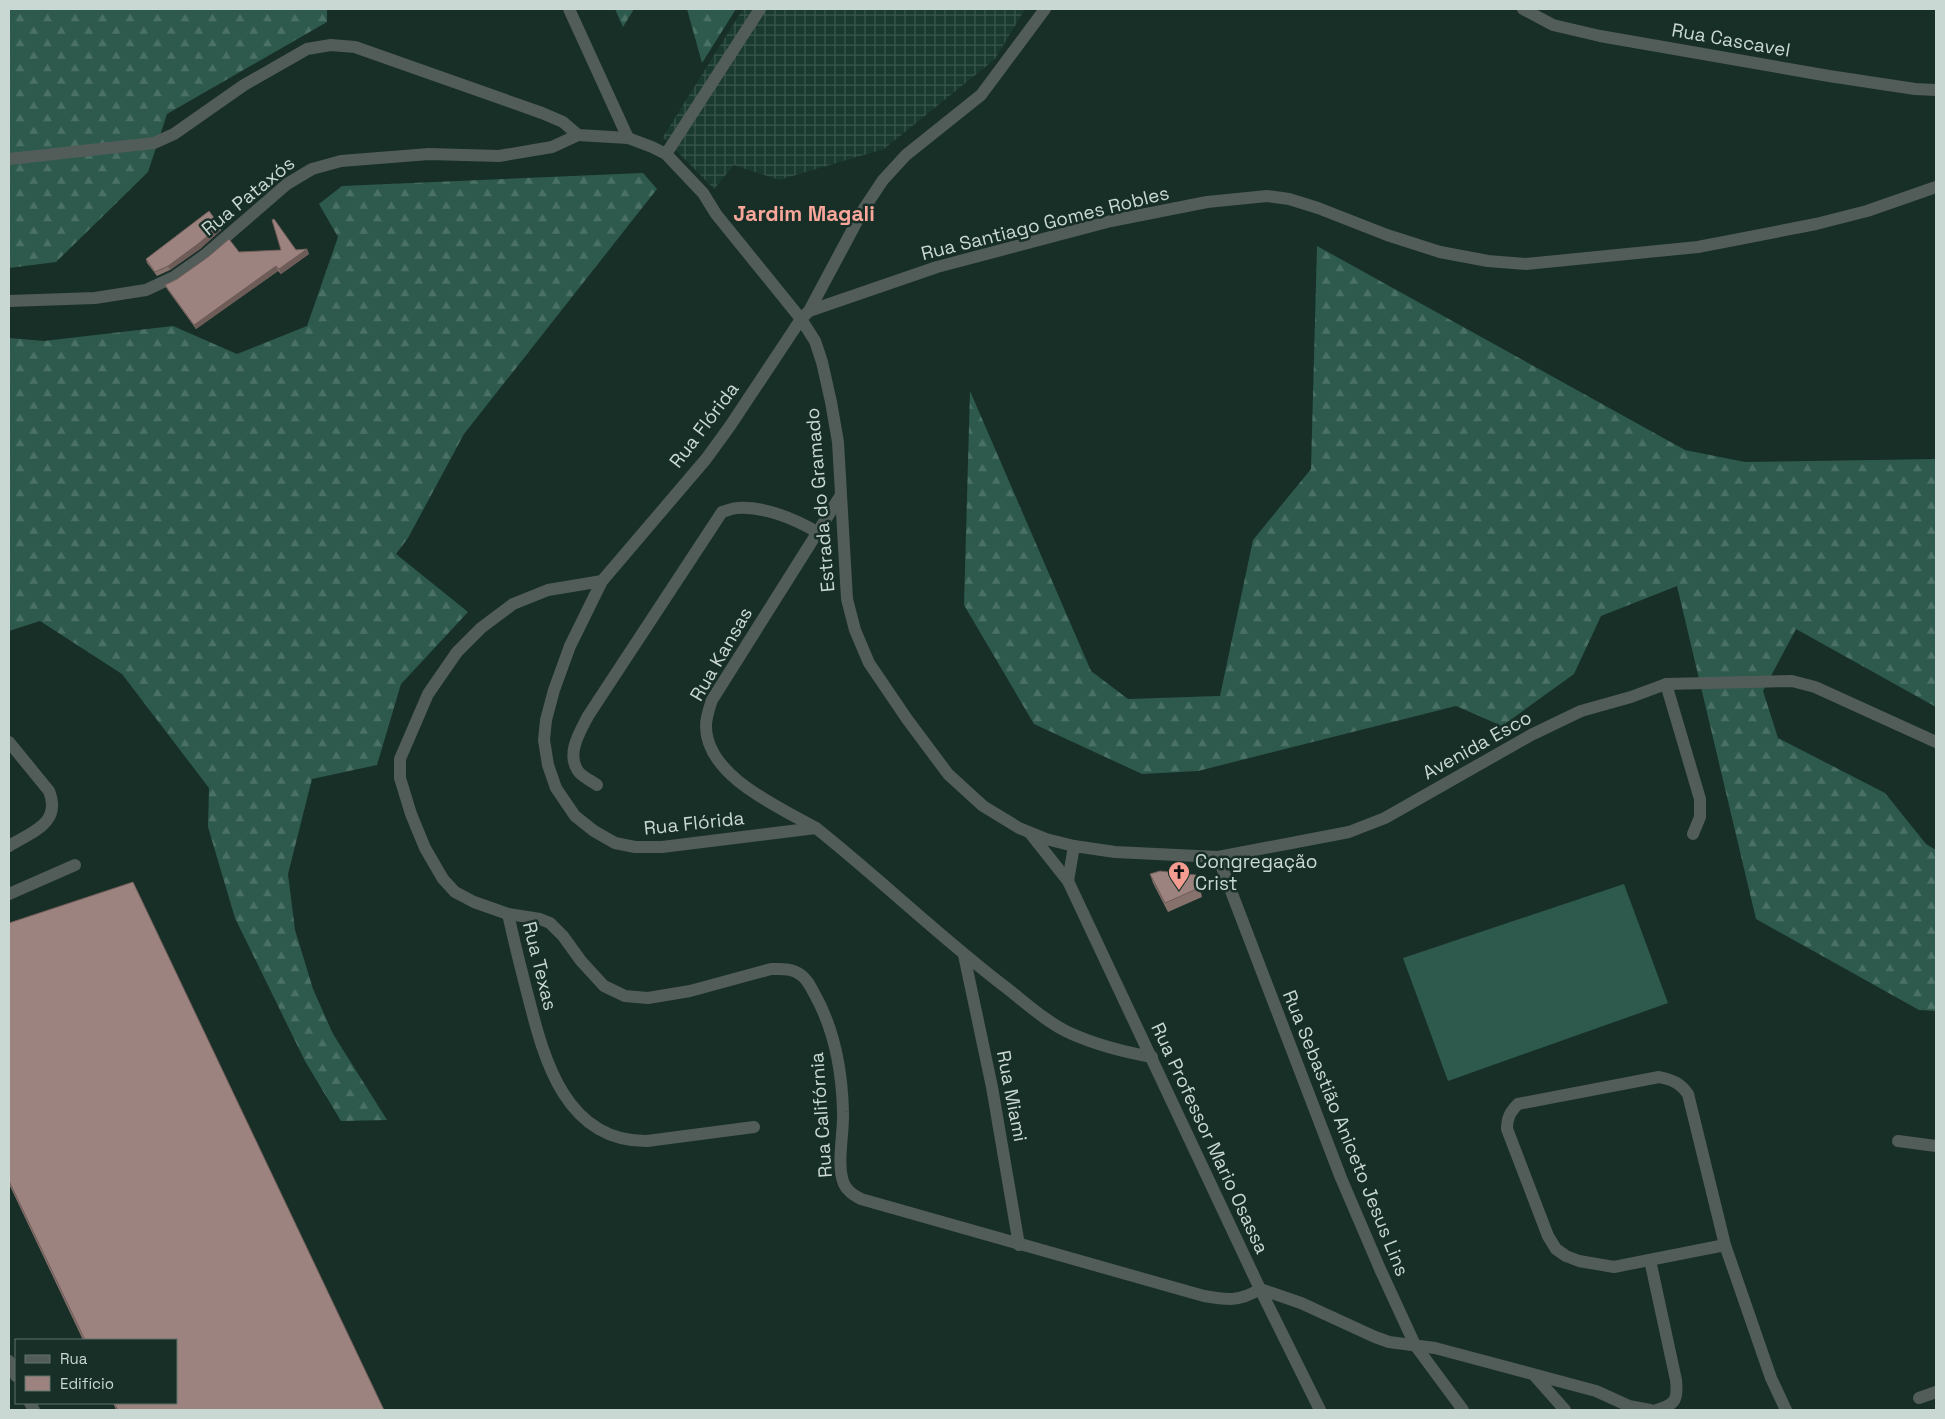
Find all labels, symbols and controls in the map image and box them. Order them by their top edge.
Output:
street label: Rua Cascavel [1670,17,1792,63]
street label: Rua Pataxós [196,151,300,241]
street label: Rua Santiago Gomes Robles [918,180,1172,266]
district label: Jardim Magali [733,200,875,227]
street label: Rua Flórida [664,377,744,473]
street label: Estrada do Gramado [799,407,841,593]
street label: Rua Kansas [684,603,758,705]
street label: Avenida Esco [1418,705,1536,785]
street label: Rua Flórida [642,805,746,841]
place label: Congregação Crist [1195,849,1318,896]
church icon: Congregação Crist [1167,860,1191,891]
street label: Rua Texas [517,919,563,1013]
street label: Rua Sebastião Aniceto Jesus Lins [1277,986,1415,1280]
street label: Rua Professor Mario Osassa [1145,1018,1275,1258]
street label: Rua Miami [991,1048,1033,1144]
street label: Rua Califórnia [804,1051,838,1179]
legend [15,1339,178,1404]
text: Rua [60,1349,88,1368]
text: Edifício [60,1374,114,1393]

